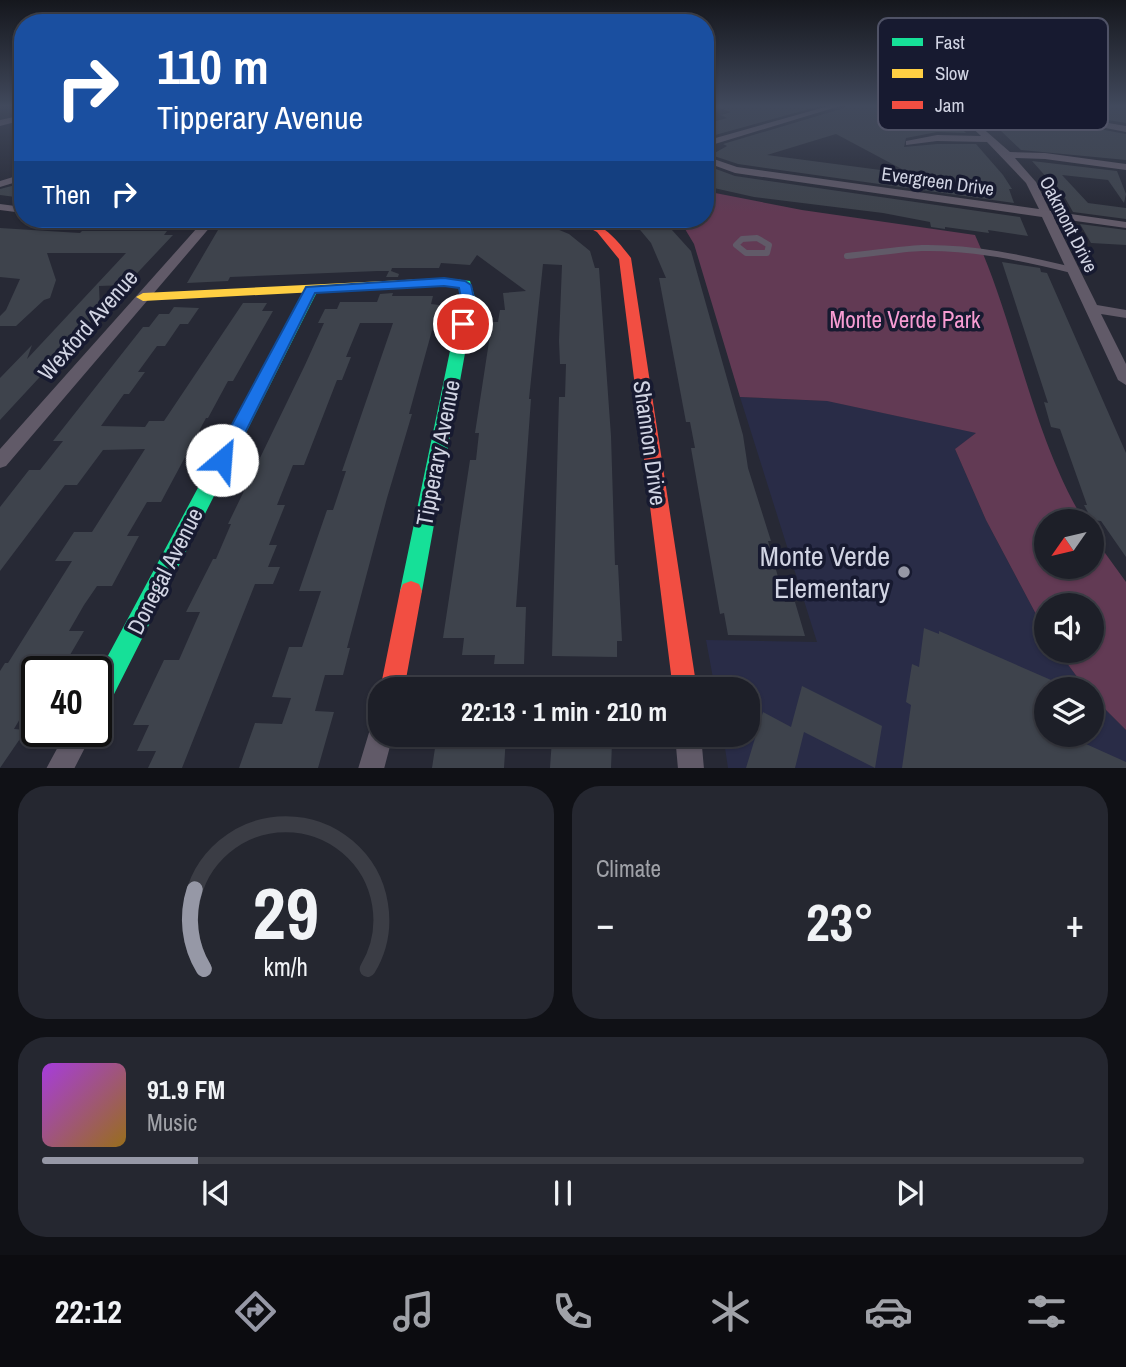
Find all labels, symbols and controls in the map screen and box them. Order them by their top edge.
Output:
legend [878,18,1108,130]
text: Fast [935,29,965,55]
text: 110 m [157,33,269,99]
icon: right [42,42,133,133]
text: Slow [935,60,970,86]
text: Jam [935,92,964,118]
text: Tipperary Avenue [157,96,363,139]
street label: Evergreen Drive [880,160,996,202]
street label: Oakmont Drive [1034,171,1104,277]
icon: right [105,175,143,213]
text: Then [42,177,91,212]
street label: Wexford Avenue [31,263,145,387]
pin [433,294,493,354]
park label: Monte Verde Park [830,304,981,335]
icon: arrive [444,305,482,343]
street label: Tipperary Avenue [408,377,467,529]
street label: Shannon Drive [626,378,675,507]
position arrow [185,423,259,497]
street label: Donegal Avenue [119,502,210,639]
north arrow [1034,509,1104,579]
map controls [1034,509,1104,747]
place label: Monte Verde Elementary [760,537,891,607]
marker: Monte Verde Elementary [896,564,912,580]
button: sound [1034,593,1104,663]
speed limit sign: 40 [21,656,112,747]
button: layers [1034,677,1104,747]
text: 22:13 · 1 min · 210 m [461,694,667,729]
text: Climate [596,853,661,884]
text: 29 [253,864,319,962]
text: 23° [806,887,874,957]
text: − [596,898,614,949]
text: + [1066,898,1084,949]
text: km/h [264,949,308,983]
text: 91.9 FM [147,1072,225,1107]
text: Music [147,1107,197,1138]
icon: previous [197,1174,235,1212]
icon: pause [544,1174,582,1212]
icon: next [891,1174,929,1212]
icon: directions [231,1287,280,1336]
icon: music [389,1287,438,1336]
icon: phone [548,1287,597,1336]
icon: climate [706,1287,755,1336]
icon: car [864,1287,913,1336]
icon: filters [1022,1287,1071,1336]
text: 22:12 [55,1290,122,1333]

